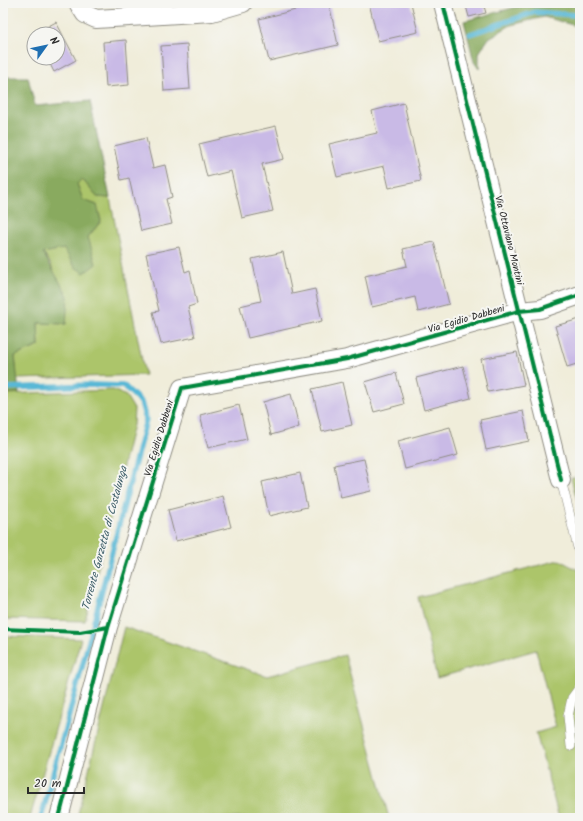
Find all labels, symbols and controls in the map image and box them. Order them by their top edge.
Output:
north arrow [26,26,66,66]
text: N [44,33,63,49]
street label: Via Ottaviano Montini [490,194,528,287]
street label: Via Egidio Dabbeni [426,300,507,338]
street label: Via Egidio Dabbeni [140,398,178,478]
water label: Torrente Garzetta di Costalunga [77,463,133,612]
scale bar [28,769,84,795]
text: 20 m [34,774,62,793]

